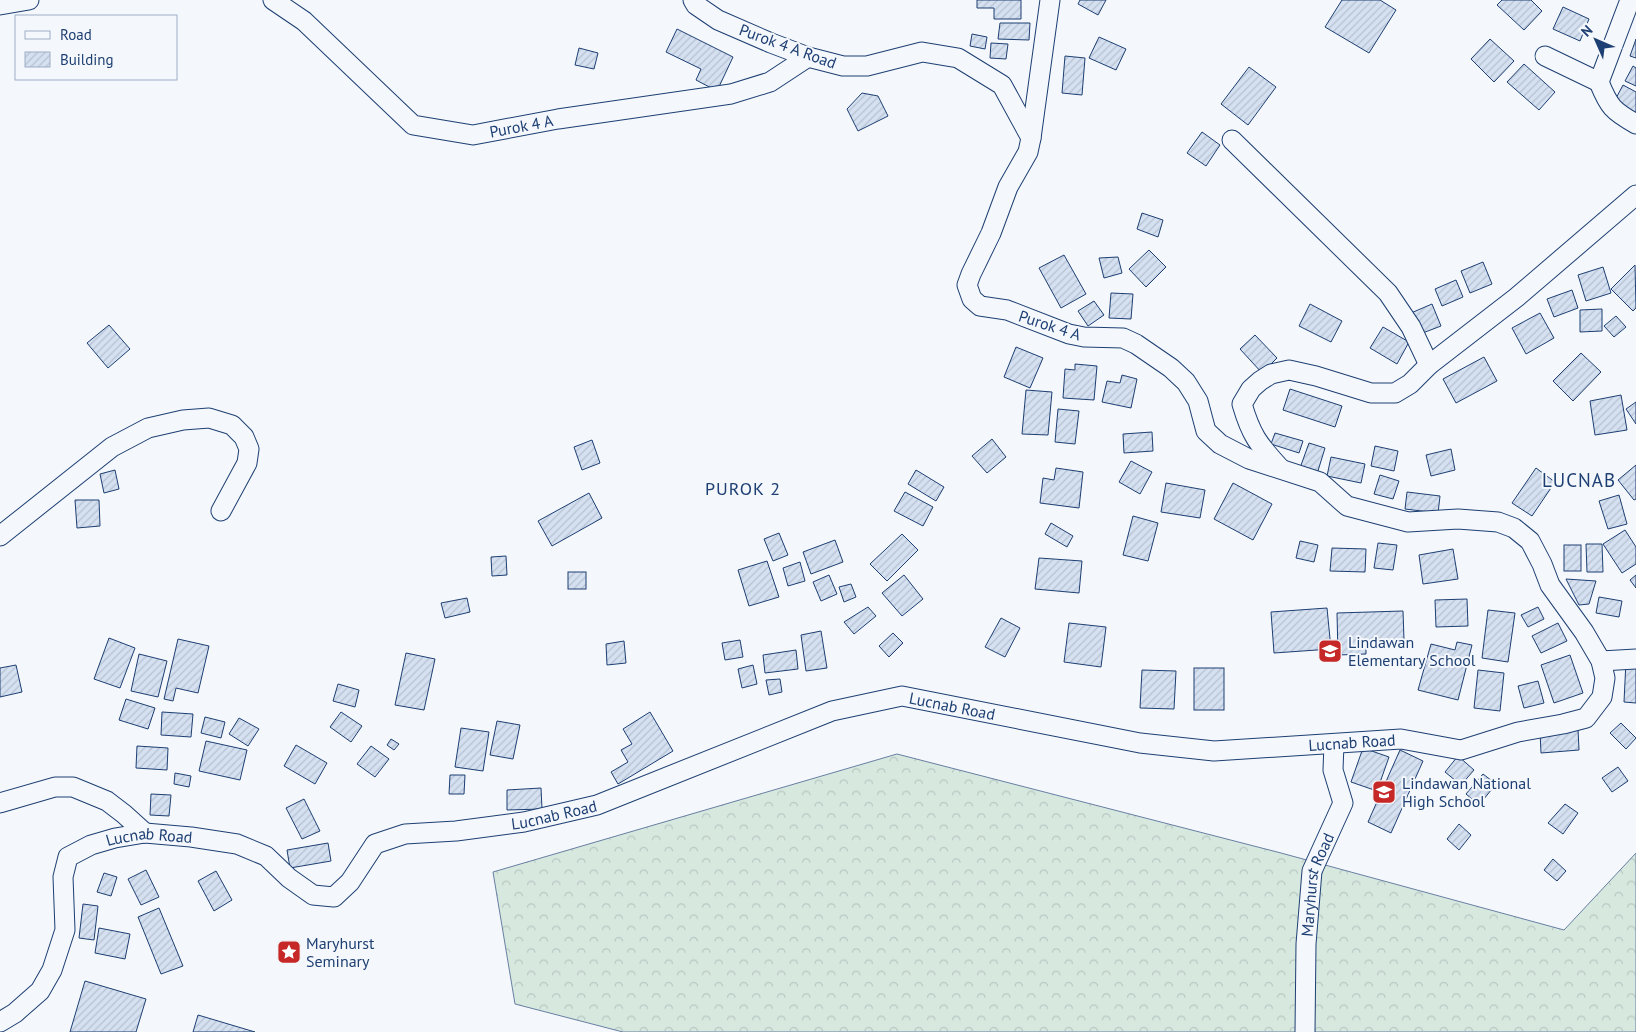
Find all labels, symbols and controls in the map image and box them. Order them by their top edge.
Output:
legend [15,15,178,80]
north arrow [1571,15,1621,65]
street label: Purok 4 A Road [737,19,839,73]
text: N [1577,21,1596,40]
text: Road [60,25,92,44]
text: Building [60,50,114,69]
street label: Purok 4 A [488,110,555,142]
street label: Purok 4 A [1016,306,1084,345]
district label: LUCNAB [1542,468,1616,492]
district label: PUROK 2 [705,477,781,500]
place label: Lindawan Elementary School [1348,632,1476,670]
school or university icon: Lindawan Elementary School [1317,638,1343,664]
street label: Lucnab Road [907,688,997,724]
street label: Lucnab Road [1308,729,1396,755]
place label: Lindawan National High School [1402,773,1531,811]
school or university icon: Lindawan National High School [1371,779,1397,805]
street label: Lucnab Road [510,795,599,834]
street label: Lucnab Road [103,823,193,850]
street label: Maryhurst Road [1297,829,1338,937]
place label: Maryhurst Seminary [306,933,375,971]
place icon: Maryhurst Seminary [276,939,302,965]

